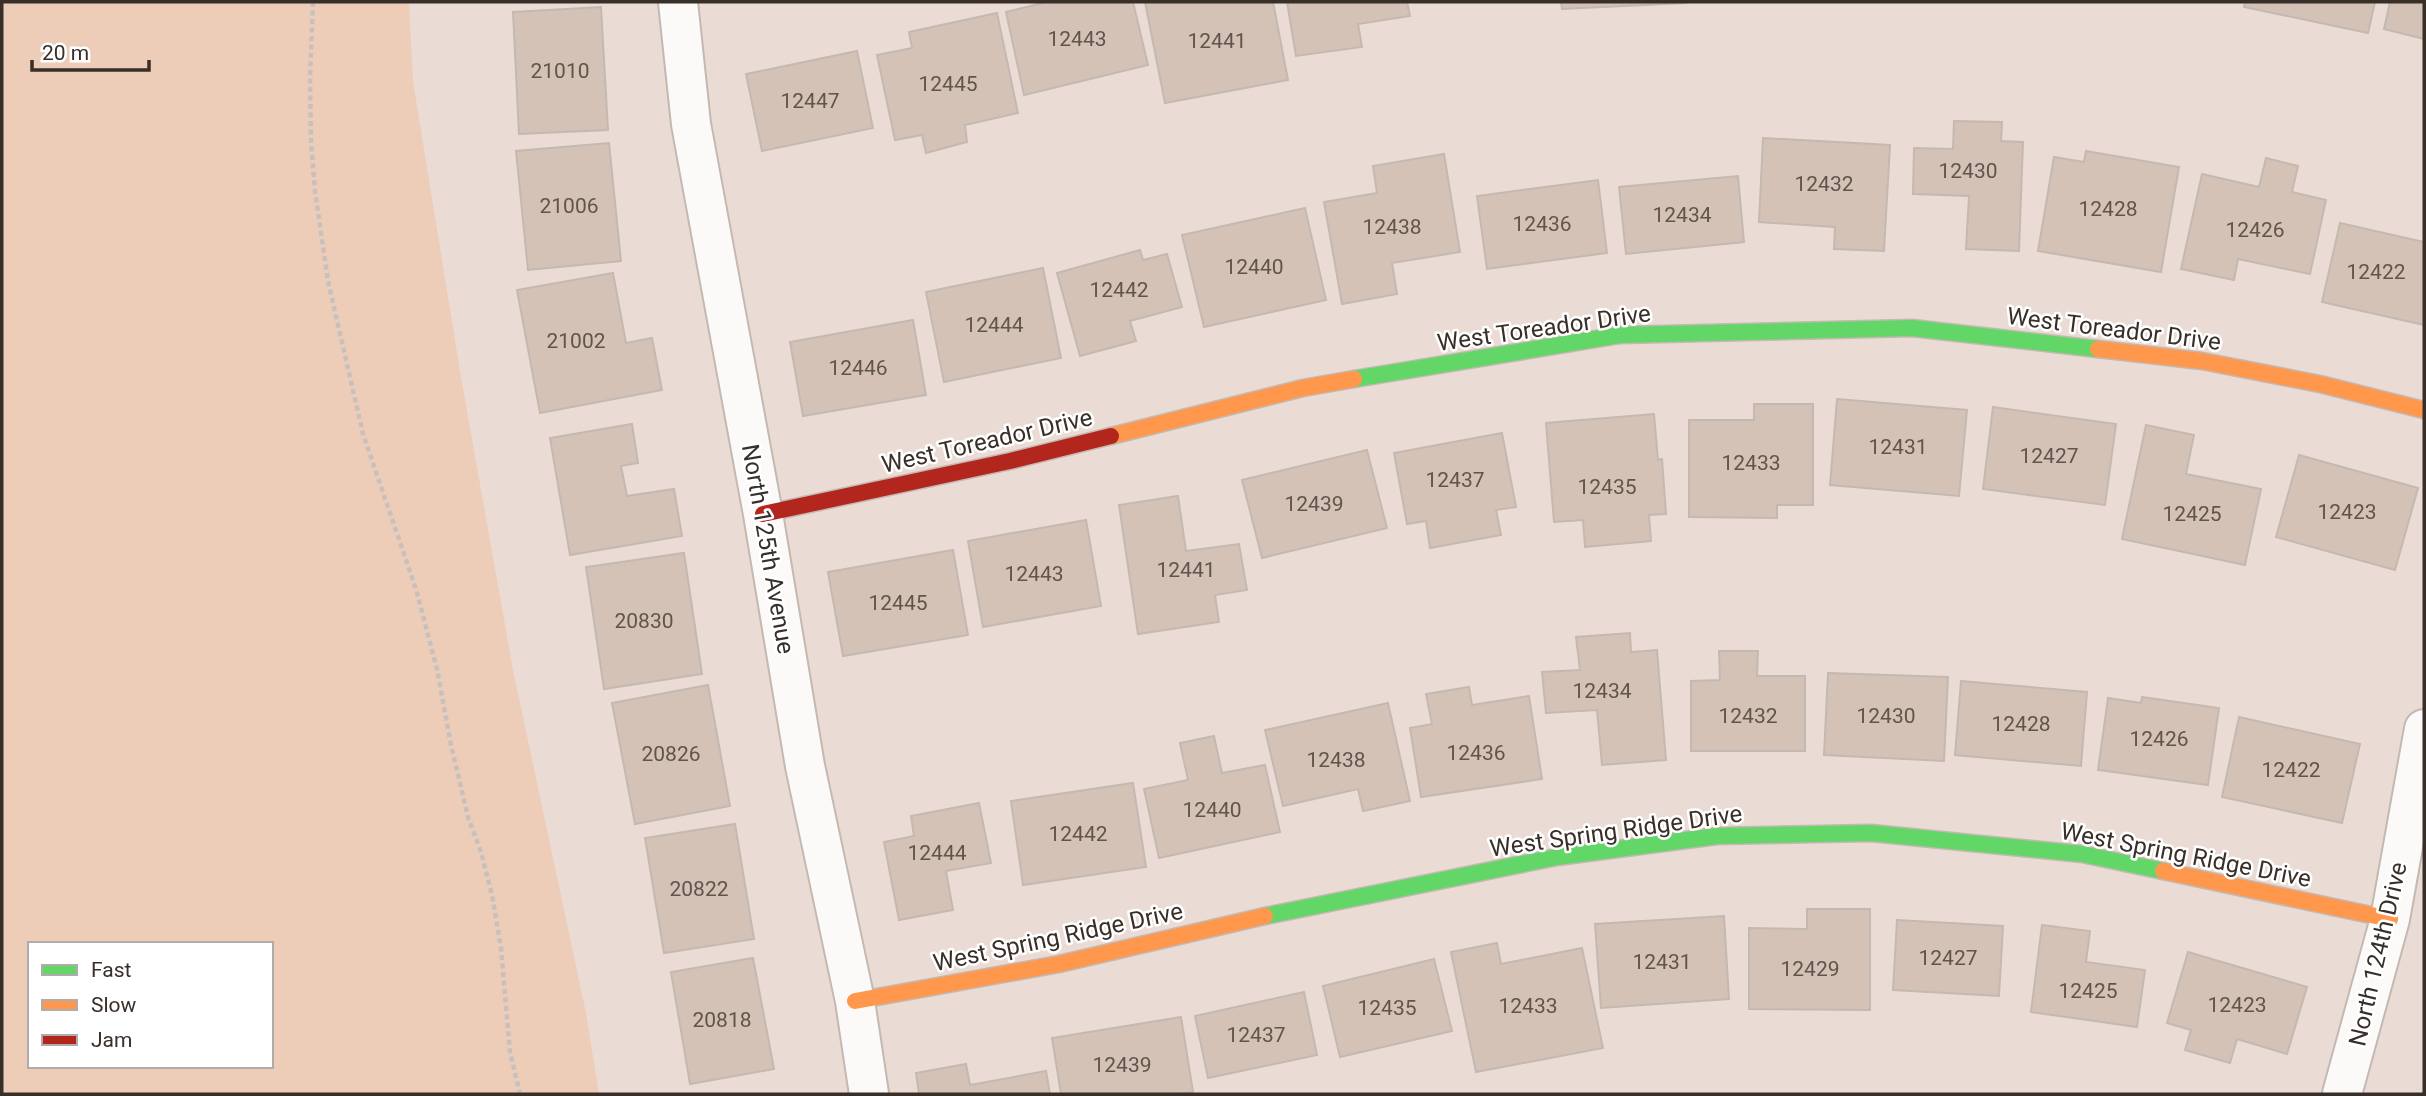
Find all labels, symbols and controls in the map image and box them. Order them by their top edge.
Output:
house number: 12443 [1047,27,1107,51]
scale bar [32,28,149,72]
house number: 12441 [1187,29,1247,53]
text: 20 m [42,41,89,65]
house number: 21010 [530,59,590,83]
house number: 12445 [918,72,978,96]
house number: 12447 [780,89,840,113]
house number: 12430 [1938,159,1998,183]
house number: 12432 [1794,172,1854,196]
house number: 21006 [539,194,599,218]
house number: 12428 [2078,197,2138,221]
house number: 12434 [1652,203,1712,227]
house number: 12436 [1512,212,1572,236]
house number: 12438 [1362,215,1422,239]
house number: 12426 [2225,218,2285,242]
house number: 12440 [1224,255,1284,279]
house number: 12422 [2346,260,2406,284]
house number: 12442 [1089,278,1149,302]
street label: West Toreador Drive [1436,299,1652,357]
street label: West Toreador Drive [2006,302,2222,356]
house number: 12444 [964,313,1024,337]
house number: 21002 [546,329,606,353]
house number: 12446 [828,356,888,380]
street label: West Toreador Drive [879,403,1095,479]
house number: 12431 [1868,435,1928,459]
street label: North 125th Avenue [736,442,800,656]
house number: 12427 [2019,444,2079,468]
house number: 12433 [1721,451,1781,475]
house number: 12437 [1425,468,1485,492]
house number: 12435 [1577,475,1637,499]
house number: 12439 [1284,492,1344,516]
house number: 12423 [2317,500,2377,524]
house number: 12425 [2162,502,2222,526]
house number: 12441 [1156,558,1216,582]
house number: 12443 [1004,562,1064,586]
house number: 12445 [868,591,928,615]
house number: 20830 [614,609,674,633]
house number: 12434 [1572,679,1632,703]
house number: 12432 [1718,704,1778,728]
house number: 12430 [1856,704,1916,728]
house number: 12428 [1991,712,2051,736]
house number: 12426 [2129,727,2189,751]
house number: 12436 [1446,741,1506,765]
house number: 20826 [641,742,701,766]
house number: 12438 [1306,748,1366,772]
house number: 12422 [2261,758,2321,782]
house number: 12440 [1182,798,1242,822]
street label: West Spring Ridge Drive [1488,799,1744,863]
street label: West Spring Ridge Drive [2058,817,2314,893]
house number: 12442 [1048,822,1108,846]
house number: 12444 [907,841,967,865]
street label: North 124th Drive [2343,859,2413,1049]
house number: 20822 [669,877,729,901]
street label: West Spring Ridge Drive [931,897,1185,977]
legend [28,942,273,1068]
house number: 12427 [1918,946,1978,970]
house number: 12431 [1632,950,1692,974]
house number: 12429 [1780,957,1840,981]
text: Fast [91,958,132,982]
house number: 12425 [2058,979,2118,1003]
text: Slow [91,993,137,1017]
house number: 12423 [2207,993,2267,1017]
house number: 12433 [1498,994,1558,1018]
house number: 12435 [1357,996,1417,1020]
house number: 20818 [692,1008,752,1032]
house number: 12437 [1226,1023,1286,1047]
text: Jam [91,1028,132,1052]
house number: 12439 [1092,1053,1152,1077]

